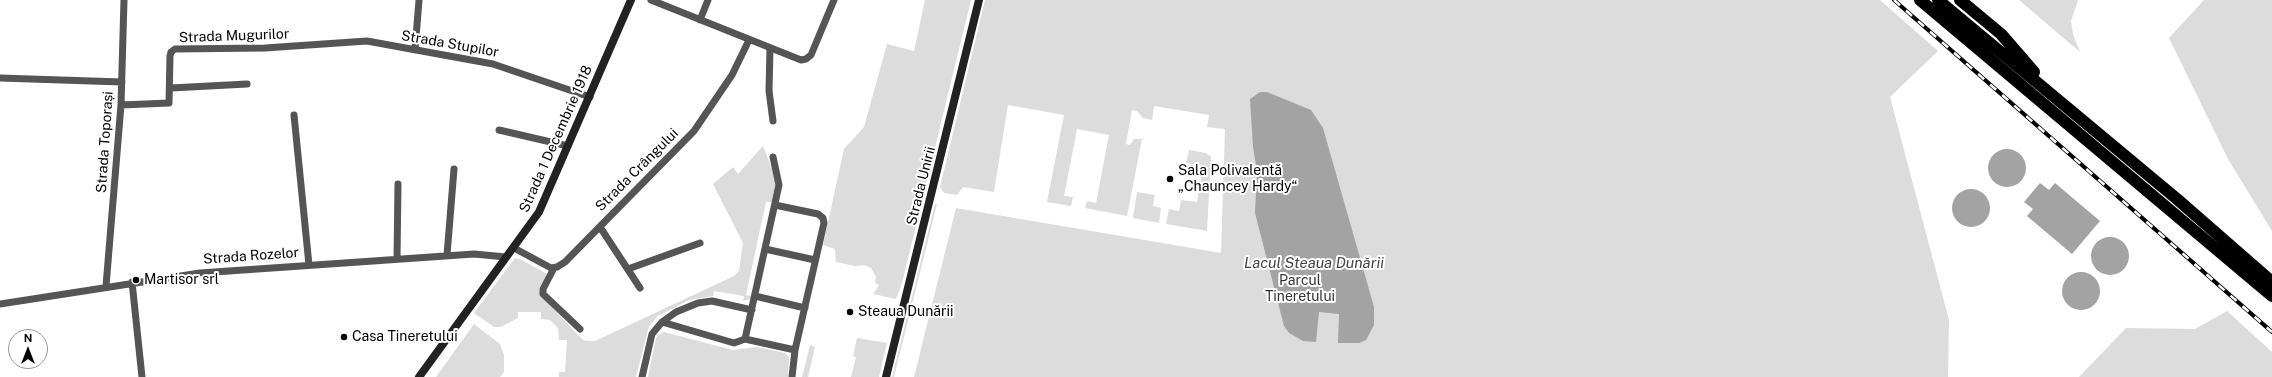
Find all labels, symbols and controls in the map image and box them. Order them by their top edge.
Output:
street label: Strada Mugurilor [178,26,290,46]
street label: Strada Stupilor [400,27,500,61]
street label: Strada 1 Decembrie 1918 [516,63,596,215]
street label: Strada Toporași [93,91,117,193]
street label: Strada Crângului [592,125,682,215]
street label: Strada Unirii [903,145,939,227]
place label: Sala Polivalentă „Chauncey Hardy“ [1178,163,1297,196]
marker: Sala Polivalentă „Chauncey Hardy“ [1165,174,1175,184]
street label: Strada Rozelor [203,244,299,268]
water label: Lacul Steaua Dunării [1244,254,1384,272]
place label: Martisor srl [144,272,219,288]
park label: Parcul Tineretului [1265,273,1335,306]
marker: Martisor srl [131,275,141,285]
place label: Steaua Dunării [858,304,953,320]
marker: Steaua Dunării [845,307,855,317]
north arrow [8,329,48,369]
place label: Casa Tineretului [352,329,458,345]
text: N [24,332,32,344]
marker: Casa Tineretului [339,332,349,342]

